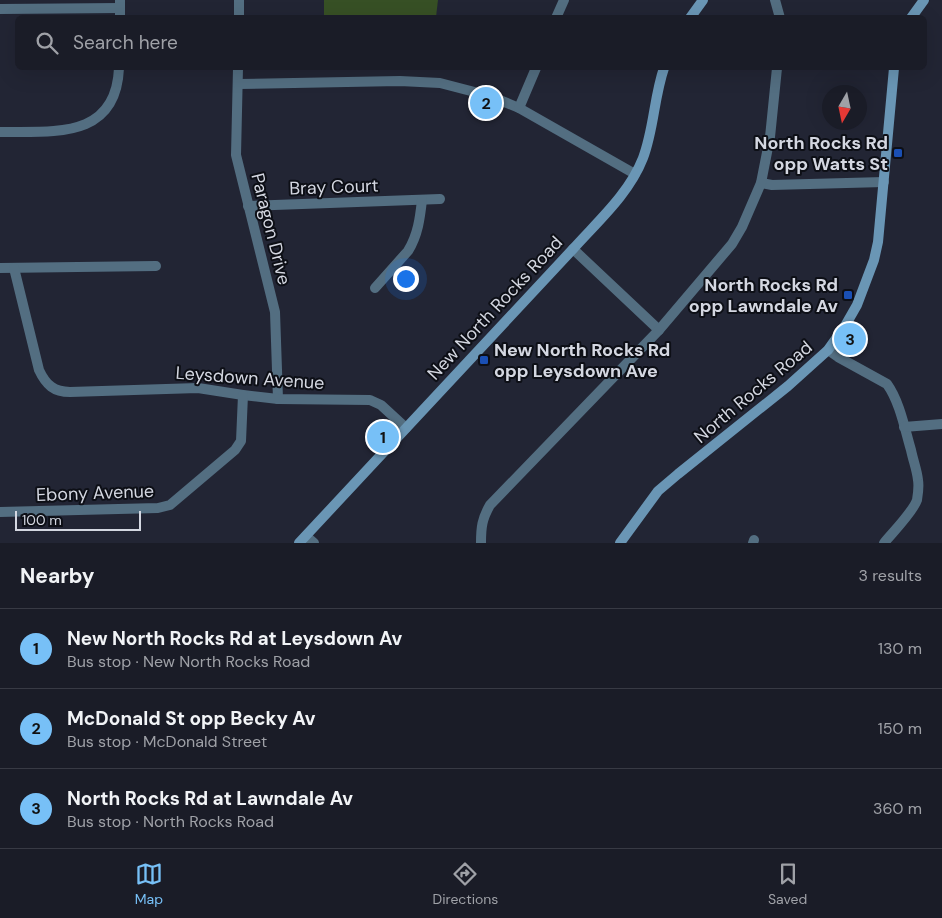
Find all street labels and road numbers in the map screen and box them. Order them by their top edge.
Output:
street label: Paragon Drive [246,171,296,287]
street label: Bray Court [289,173,379,201]
street label: New North Rocks Road [422,231,568,385]
street label: North Rocks Road [689,335,817,449]
street label: Leysdown Avenue [175,361,325,395]
street label: Ebony Avenue [36,479,154,507]

